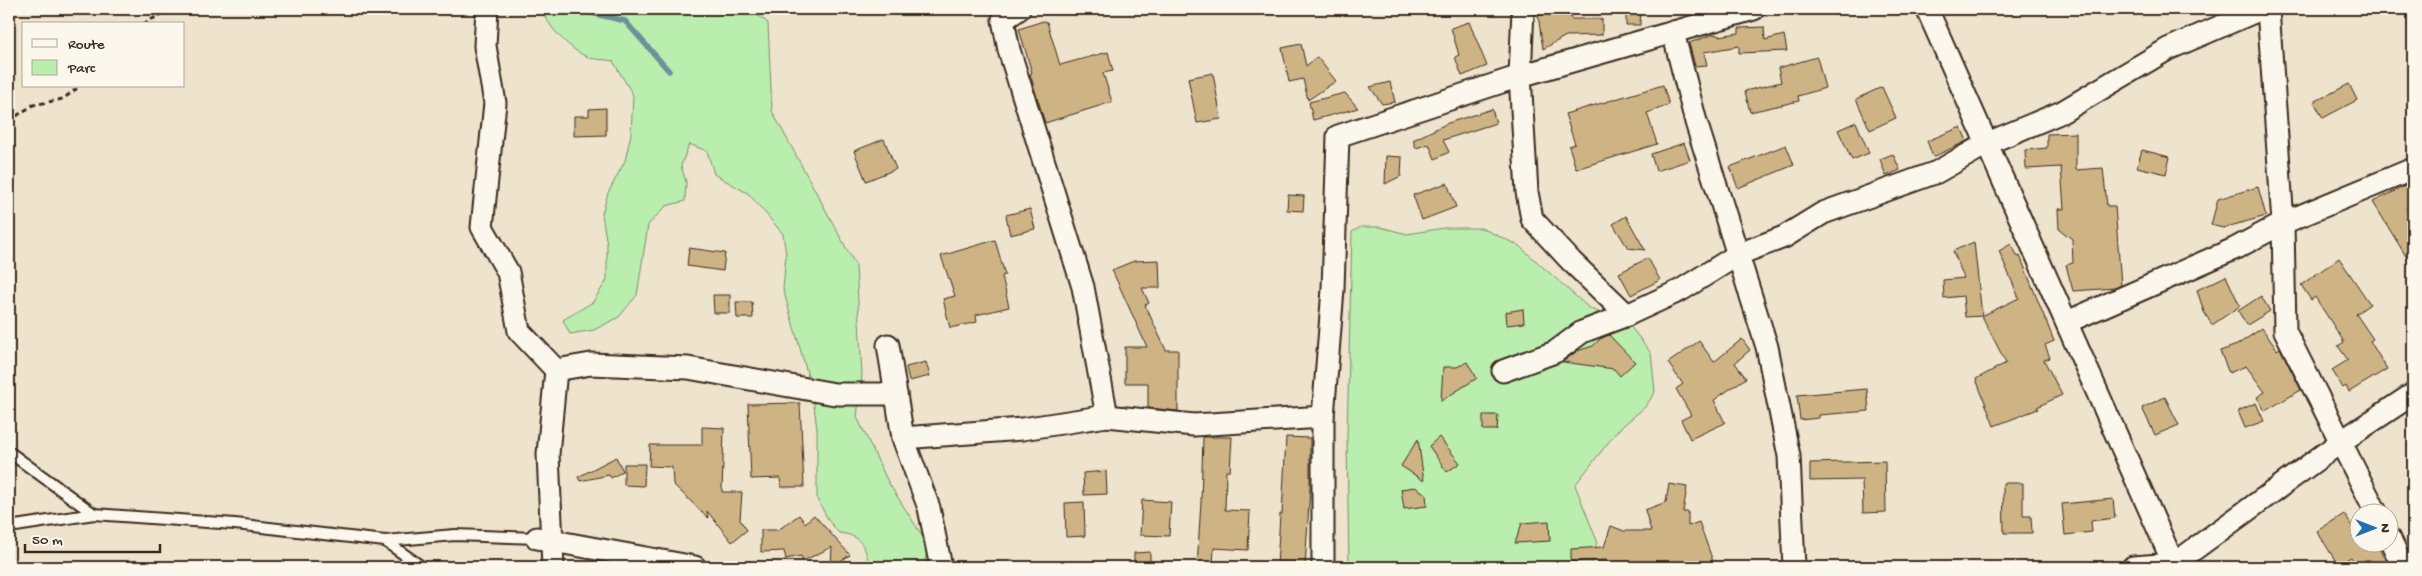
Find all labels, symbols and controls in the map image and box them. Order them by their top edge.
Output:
legend [22,22,185,88]
text: Route [68,36,105,54]
text: Parc [67,60,96,78]
north arrow [2350,504,2400,554]
scale bar [25,521,160,553]
text: N [2376,523,2393,533]
text: 50 m [32,532,63,550]

